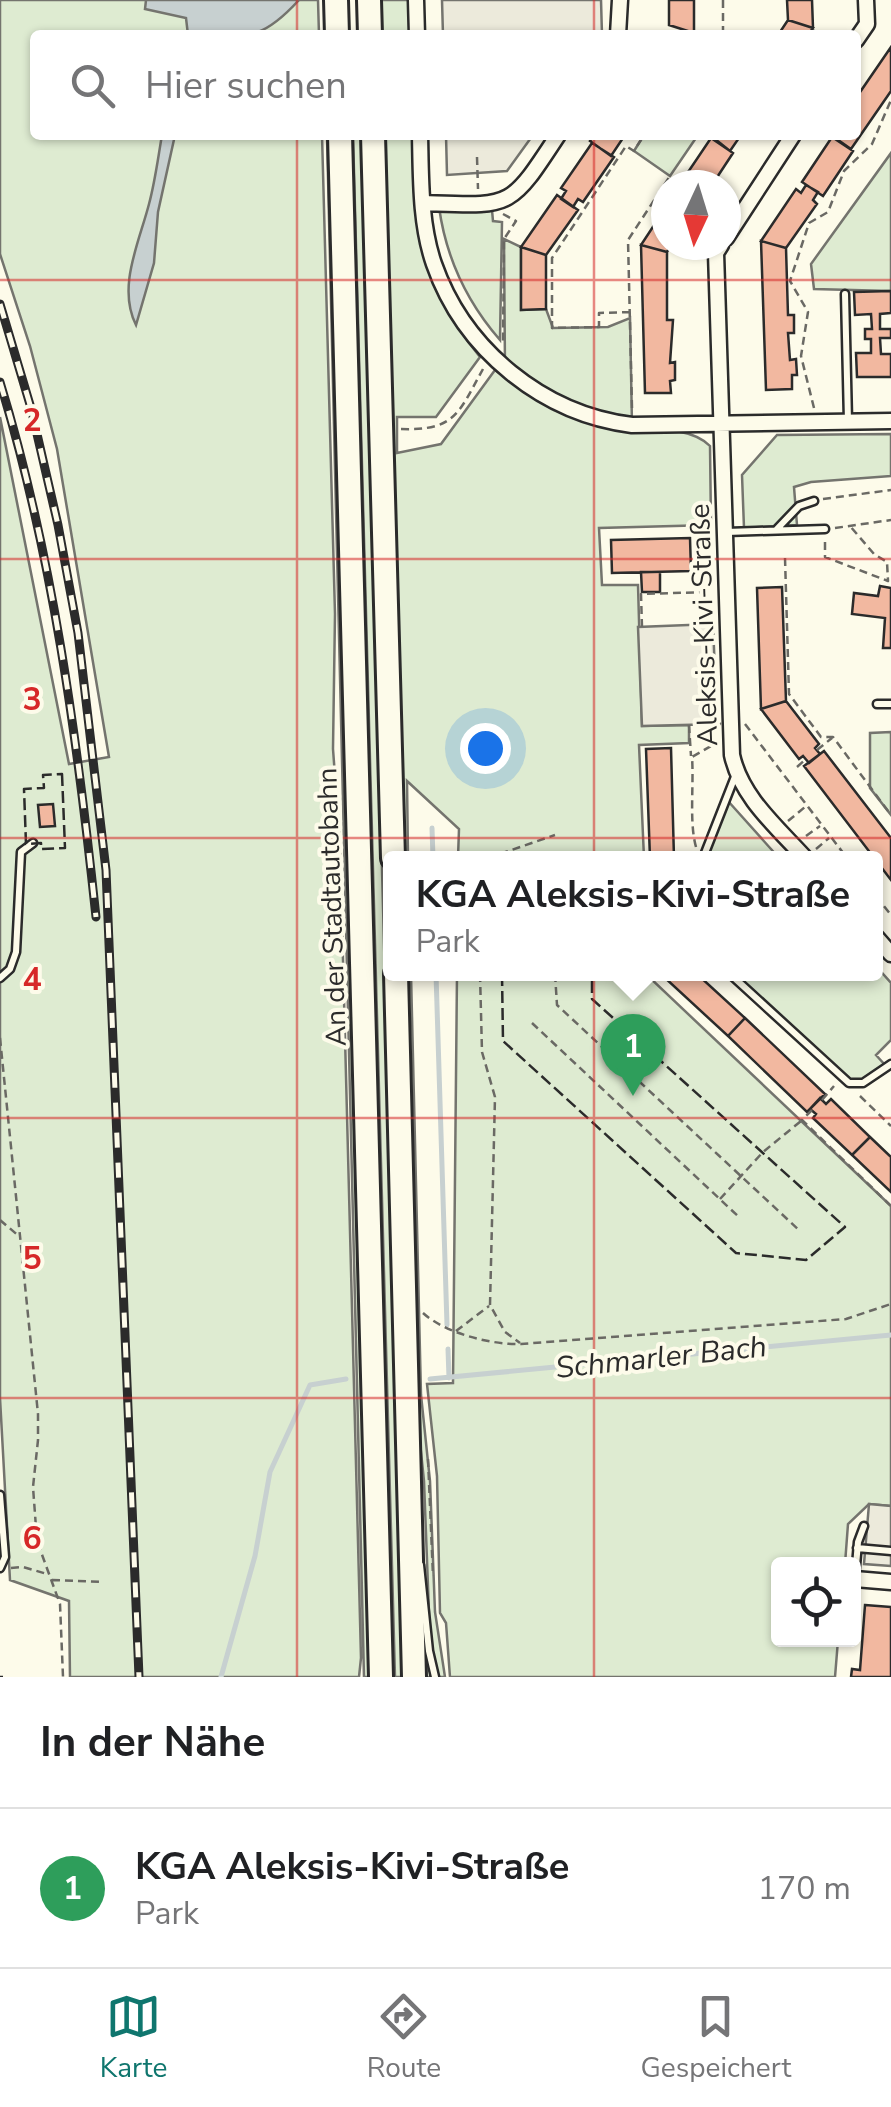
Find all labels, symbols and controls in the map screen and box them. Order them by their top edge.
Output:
search box [30,30,861,140]
icon: search [65,58,120,113]
text: Hier suchen [145,60,347,111]
north arrow [651,170,741,260]
text: 2 [22,399,42,442]
street label: Aleksis-Kivi-Straße [681,503,727,747]
text: 3 [22,678,42,721]
your location [460,723,511,774]
street label: An der Stadtautobahn [308,767,356,1047]
popup [383,851,883,981]
text: KGA Aleksis-Kivi-Straße [416,869,850,920]
text: Park [416,920,480,963]
text: 4 [22,958,42,1001]
pin: 1 [600,1014,666,1096]
text: 5 [22,1237,42,1280]
water label: Schmarler Bach [554,1326,769,1389]
text: 6 [22,1517,42,1560]
map controls [771,1557,861,1647]
button: locate [771,1557,861,1647]
text: In der Nähe [40,1714,265,1771]
text: KGA Aleksis-Kivi-Straße [135,1841,569,1892]
text: 1 [63,1867,82,1910]
text: 170 m [758,1867,851,1910]
text: Park [135,1892,199,1935]
tab: Karte [100,1989,167,2087]
tab: Route [367,1989,441,2087]
tab: Gespeichert [641,1989,791,2087]

